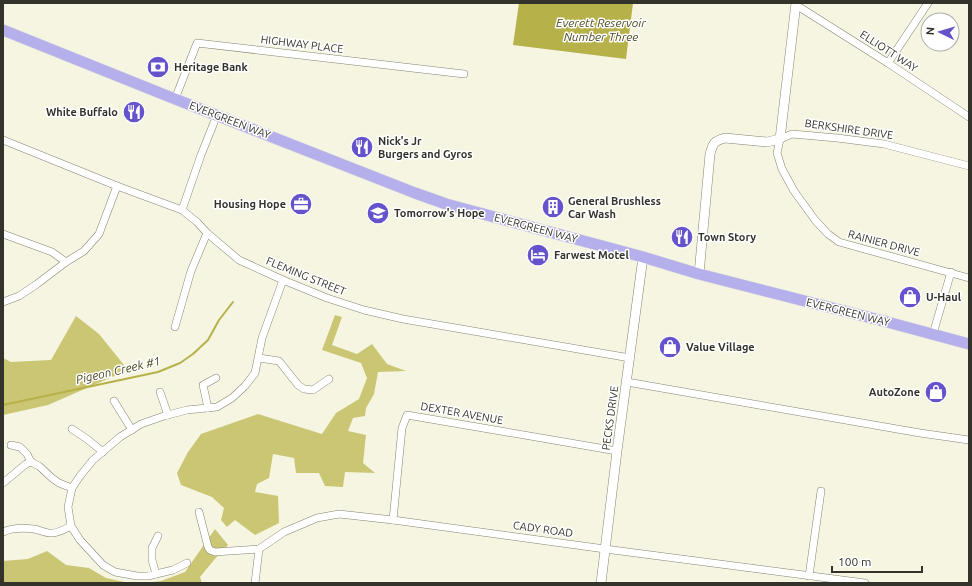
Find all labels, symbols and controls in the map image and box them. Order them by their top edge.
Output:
north arrow [920,12,960,52]
water label: Everett Reservoir Number Three [556,16,646,43]
text: N [924,27,936,36]
street label: ELLIOTT WAY [858,28,921,74]
street label: HIGHWAY PLACE [260,33,344,55]
bank icon: Heritage Bank [145,54,171,80]
place label: Heritage Bank [174,61,249,73]
restaurant icon: White Buffalo [121,99,147,125]
street label: EVERGREEN WAY [188,99,273,141]
place label: White Buffalo [46,106,118,118]
street label: BERKSHIRE DRIVE [804,117,894,141]
restaurant icon: Nick's Jr Burgers and Gyros [349,134,375,160]
place label: Nick's Jr Burgers and Gyros [378,135,473,160]
office icon: Housing Hope [288,191,314,217]
building icon: General Brushless Car Wash [540,194,566,220]
place label: General Brushless Car Wash [568,195,661,220]
place label: Housing Hope [214,198,286,210]
school or university icon: Tomorrow's Hope [365,200,391,226]
place label: Tomorrow's Hope [394,207,485,219]
street label: EVERGREEN WAY [493,211,580,245]
restaurant icon: Town Story [669,224,695,250]
street label: RAINIER DRIVE [847,228,921,258]
place label: Town Story [698,231,756,243]
hotel icon: Farwest Motel [525,242,551,268]
place label: Farwest Motel [554,249,629,261]
street label: FLEMING STREET [264,255,348,297]
shop icon: U-Haul [897,284,923,310]
place label: U-Haul [926,291,962,303]
street label: EVERGREEN WAY [805,296,892,328]
shop icon: Value Village [657,334,683,360]
place label: Value Village [686,341,755,353]
water label: Pigeon Creek #1 [75,354,161,386]
shop icon: AutoZone [923,379,949,405]
street label: PECKS DRIVE [600,385,620,451]
place label: AutoZone [869,386,920,398]
street label: DEXTER AVENUE [420,400,504,426]
street label: CADY ROAD [512,519,574,539]
scale bar [832,548,922,574]
text: 100 m [838,555,871,568]

